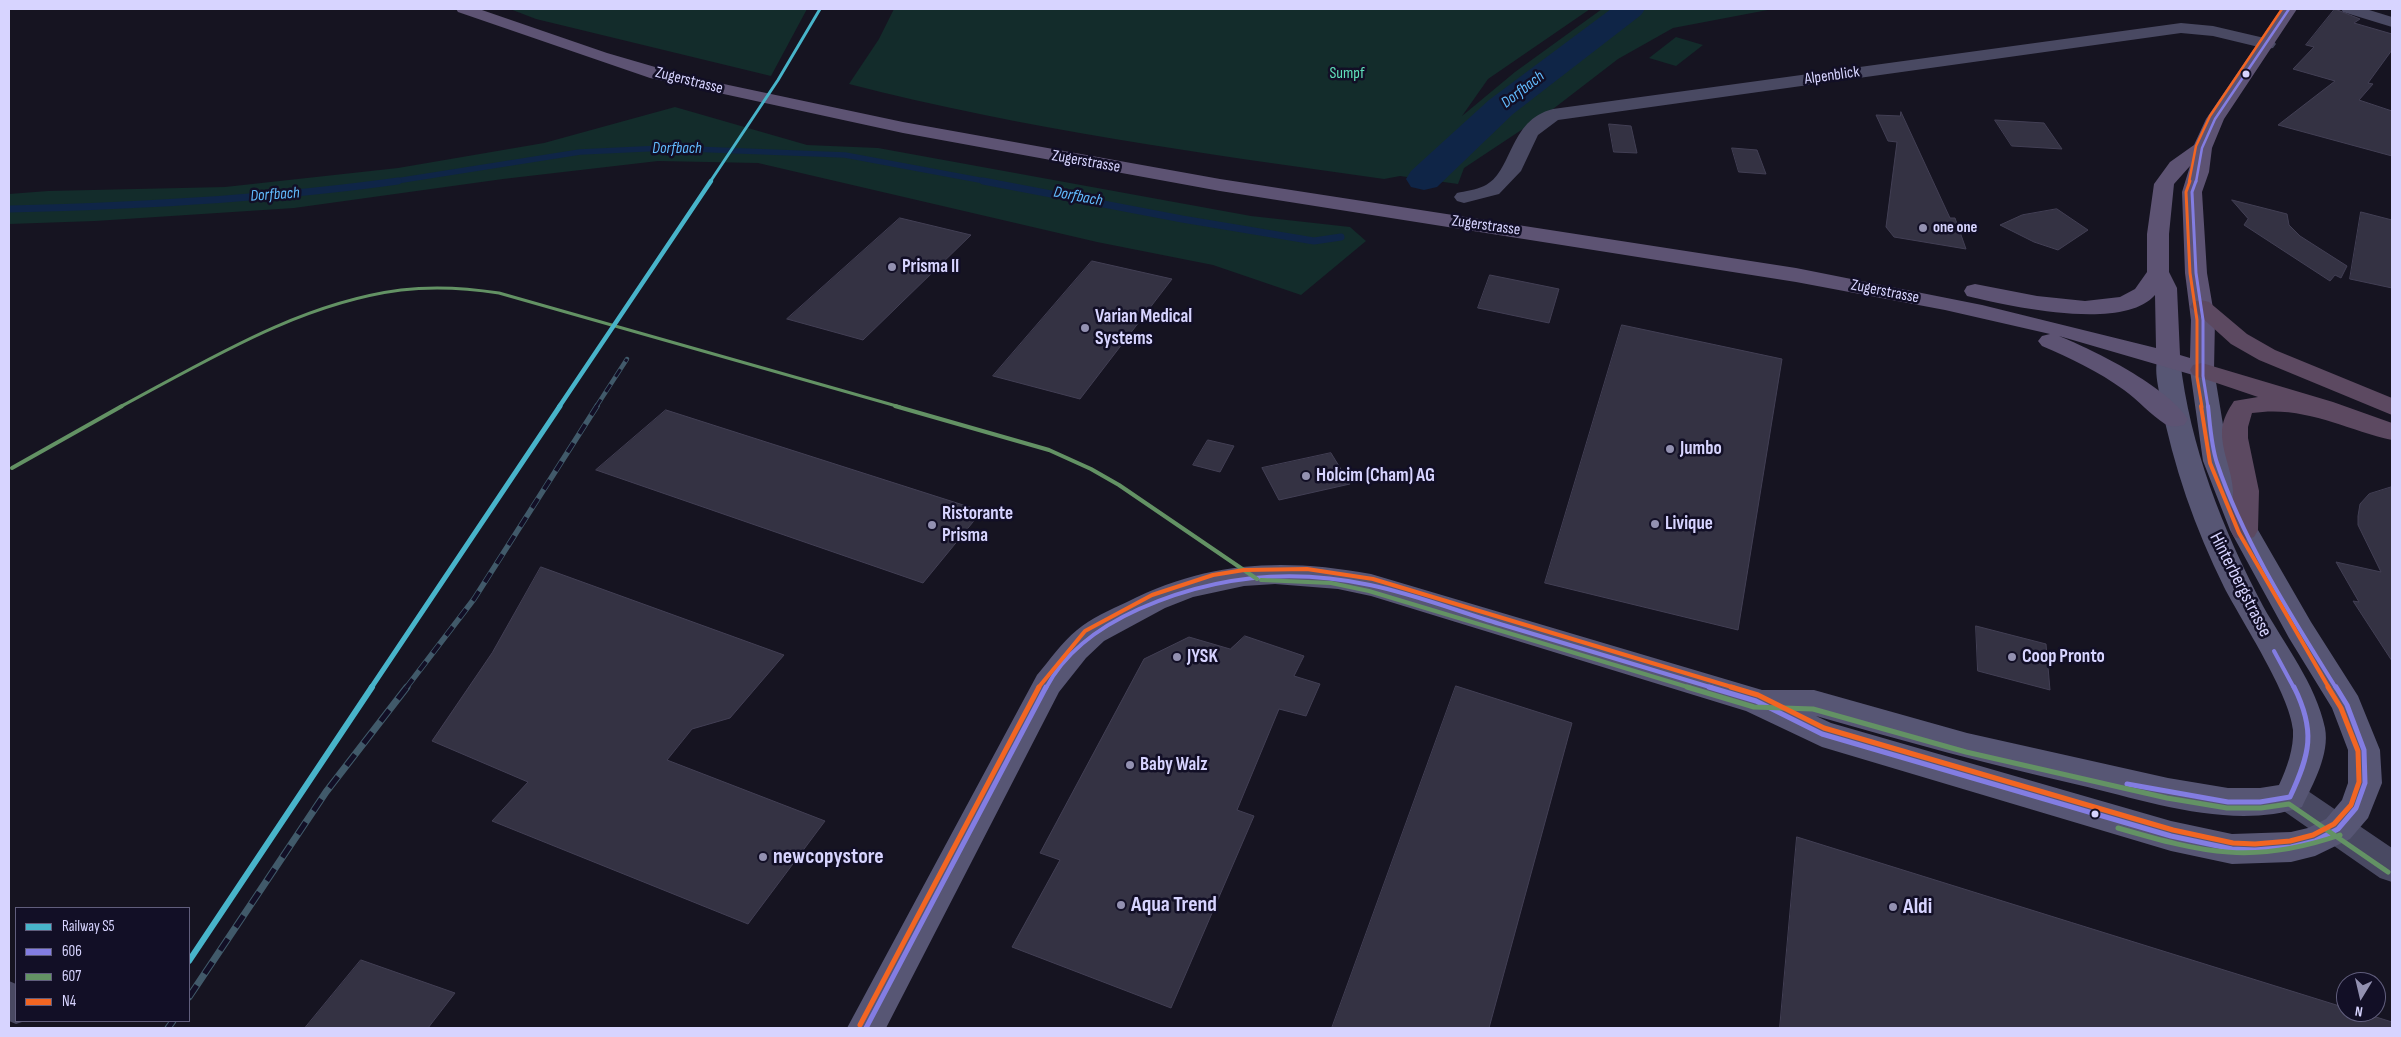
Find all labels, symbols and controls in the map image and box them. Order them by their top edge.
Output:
street label: Zugerstrasse [653,63,725,99]
street label: Alpenblick [1803,63,1861,89]
park label: Sumpf [1329,64,1365,84]
water label: Dorfbach [1498,67,1548,113]
unlabelled marker [2241,69,2251,79]
water label: Dorfbach [652,139,702,159]
street label: Zugerstrasse [1050,147,1122,177]
water label: Dorfbach [1052,183,1104,211]
water label: Dorfbach [250,184,300,206]
street label: Zugerstrasse [1450,212,1522,240]
place label: one one [1933,218,1977,238]
marker: one one [1917,222,1929,234]
place label: Prisma II [902,256,959,278]
marker: Prisma II [886,261,898,273]
street label: Zugerstrasse [1849,276,1921,308]
place label: Varian Medical Systems [1095,306,1192,350]
marker: Varian Medical Systems [1079,322,1091,334]
place label: Jumbo [1680,438,1722,460]
marker: Jumbo [1664,443,1676,455]
place label: Holcim (Cham) AG [1316,465,1435,487]
marker: Holcim (Cham) AG [1300,470,1312,482]
place label: Ristorante Prisma [942,503,1013,547]
place label: Livique [1665,513,1713,535]
marker: Livique [1649,518,1661,530]
marker: Ristorante Prisma [926,519,938,531]
street label: Hinterbergstrasse [2204,529,2276,641]
place label: JYSK [1187,646,1218,668]
place label: Coop Pronto [2022,646,2105,668]
marker: JYSK [1171,651,1183,663]
marker: Coop Pronto [2006,651,2018,663]
place label: Baby Walz [1140,754,1207,776]
marker: Baby Walz [1124,759,1136,771]
unlabelled marker [2090,809,2100,819]
place label: newcopystore [773,844,884,870]
marker: newcopystore [757,851,769,863]
place label: Aqua Trend [1131,892,1217,918]
place label: Aldi [1903,894,1932,920]
marker: Aqua Trend [1115,899,1127,911]
marker: Aldi [1887,901,1899,913]
legend [15,907,190,1022]
text: Railway S5 [62,917,115,936]
text: 606 [62,942,82,961]
text: 607 [62,967,81,986]
north arrow [2336,972,2386,1022]
text: N4 [62,992,76,1011]
text: N [2354,1002,2364,1020]

